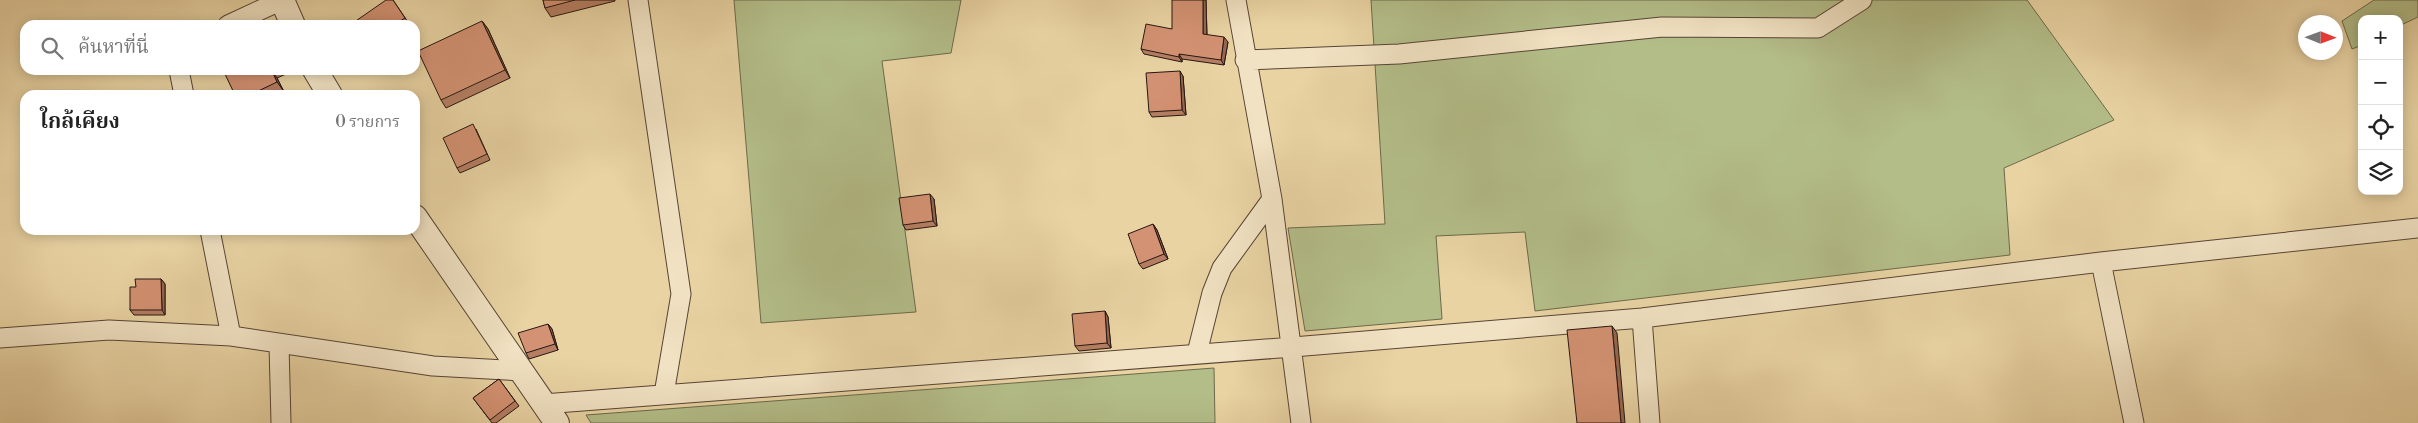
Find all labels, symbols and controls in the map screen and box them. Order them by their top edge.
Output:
north arrow [2298,15,2343,60]
map controls [2358,15,2403,195]
button: + [2358,15,2403,60]
search box [20,20,420,75]
icon: search [38,34,66,62]
text: ค้นหาที่นี่ [78,35,149,59]
button: − [2358,60,2403,105]
button: locate [2358,105,2403,150]
text: ใกล้เคียง [40,109,120,135]
text: 0 รายการ [335,112,400,132]
button: layers [2358,150,2403,195]

